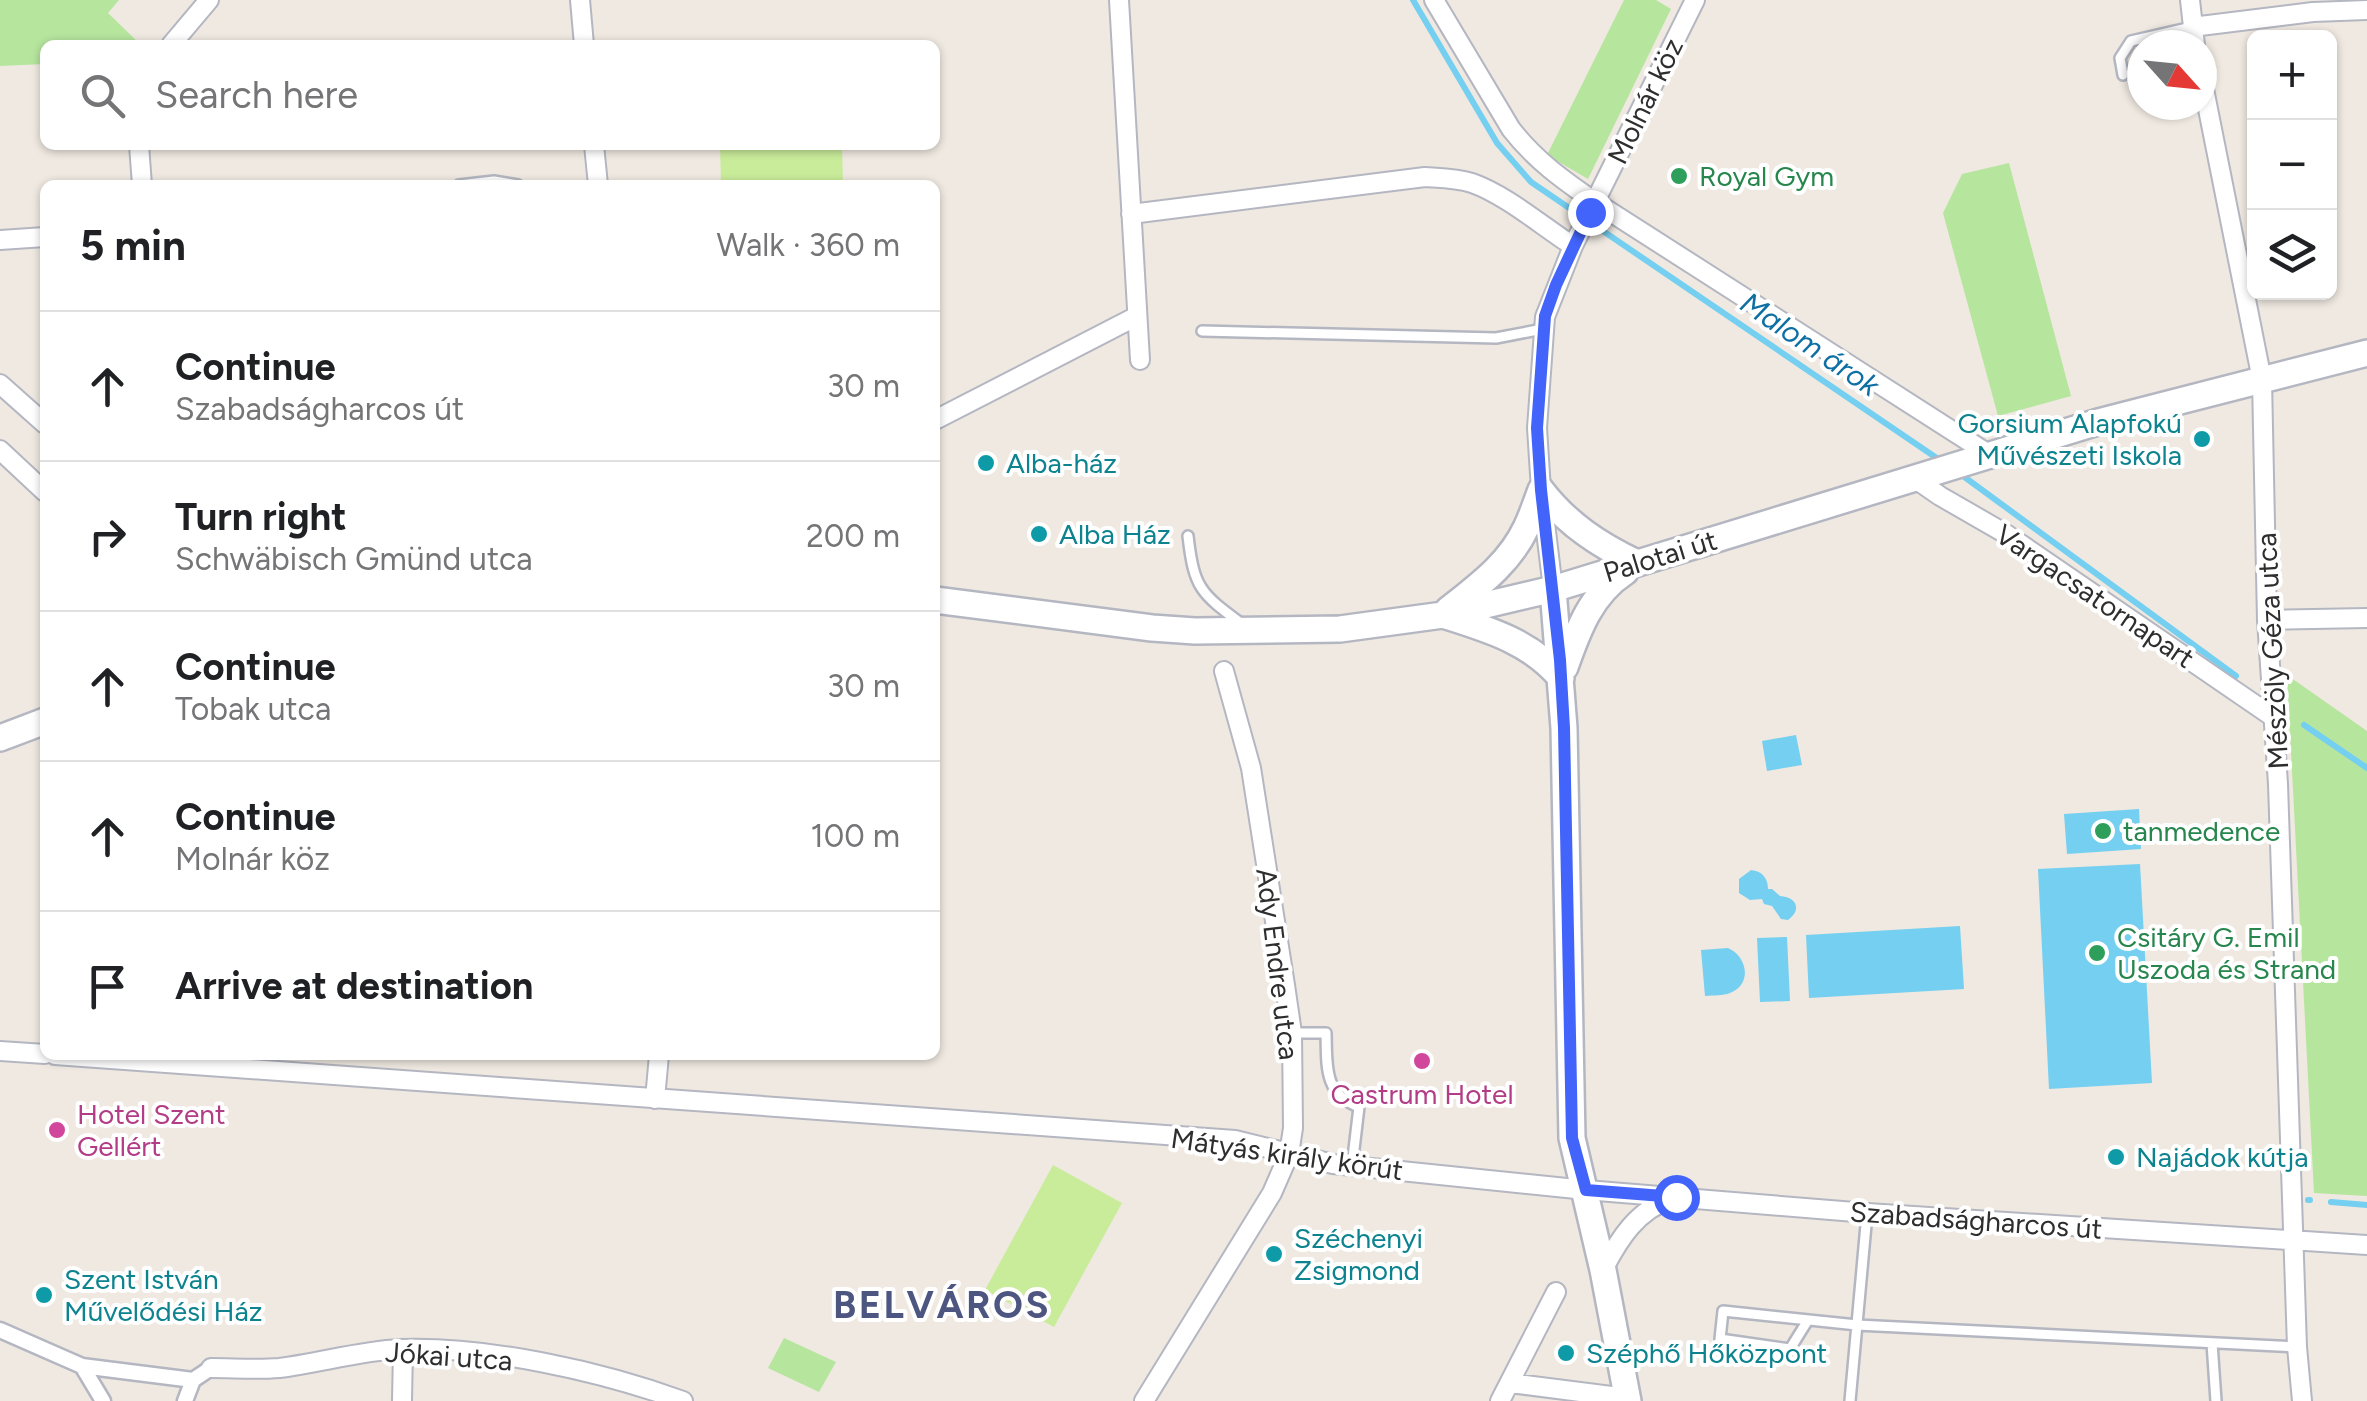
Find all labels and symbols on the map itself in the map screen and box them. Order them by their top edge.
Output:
north arrow [2127,30,2217,120]
street label: Molnár köz [1600,33,1690,169]
place label: Royal Gym [1699,159,1834,193]
marker: Royal Gym [1668,165,1690,187]
route end [1568,190,1614,236]
water label: Malom árok [1733,284,1888,405]
place label: Gorsium Alapfokú Művészeti Iskola [1957,406,2182,472]
marker: Gorsium Alapfokú Művészeti Iskola [2191,428,2213,450]
place label: Alba-ház [1006,446,1117,480]
marker: Alba-ház [975,452,997,474]
place label: Alba Ház [1059,517,1171,551]
street label: Vargacsatornapart [1989,517,2201,675]
marker: Alba Ház [1028,523,1050,545]
street label: Palotai út [1599,523,1721,589]
street label: Mészöly Géza utca [2249,532,2295,770]
place label: tanmedence [2123,814,2280,848]
marker: tanmedence [2092,820,2114,842]
street label: Ady Endre utca [1249,866,1307,1062]
place label: Csitáry G. Emil Uszoda és Strand [2117,920,2336,986]
marker: Csitáry G. Emil Uszoda és Strand [2086,942,2108,964]
marker: Castrum Hotel [1411,1050,1433,1072]
place label: Castrum Hotel [1330,1077,1514,1111]
place label: Hotel Szent Gellért [77,1097,226,1163]
marker: Hotel Szent Gellért [46,1119,68,1141]
street label: Mátyás király körút [1169,1121,1405,1187]
place label: Najádok kútja [2136,1140,2308,1174]
marker: Najádok kútja [2105,1146,2127,1168]
route start [1654,1175,1700,1221]
street label: Szabadságharcos út [1849,1194,2103,1246]
place label: Széchenyi Zsigmond [1294,1221,1423,1287]
marker: Széchenyi Zsigmond [1263,1243,1285,1265]
place label: Szent István Művelődési Ház [64,1262,262,1328]
district label: BELVÁROS [833,1282,1051,1328]
marker: Szent István Művelődési Ház [33,1284,55,1306]
street label: Jókai utca [384,1335,514,1377]
place label: Széphő Hőközpont [1586,1336,1827,1370]
marker: Széphő Hőközpont [1555,1342,1577,1364]

